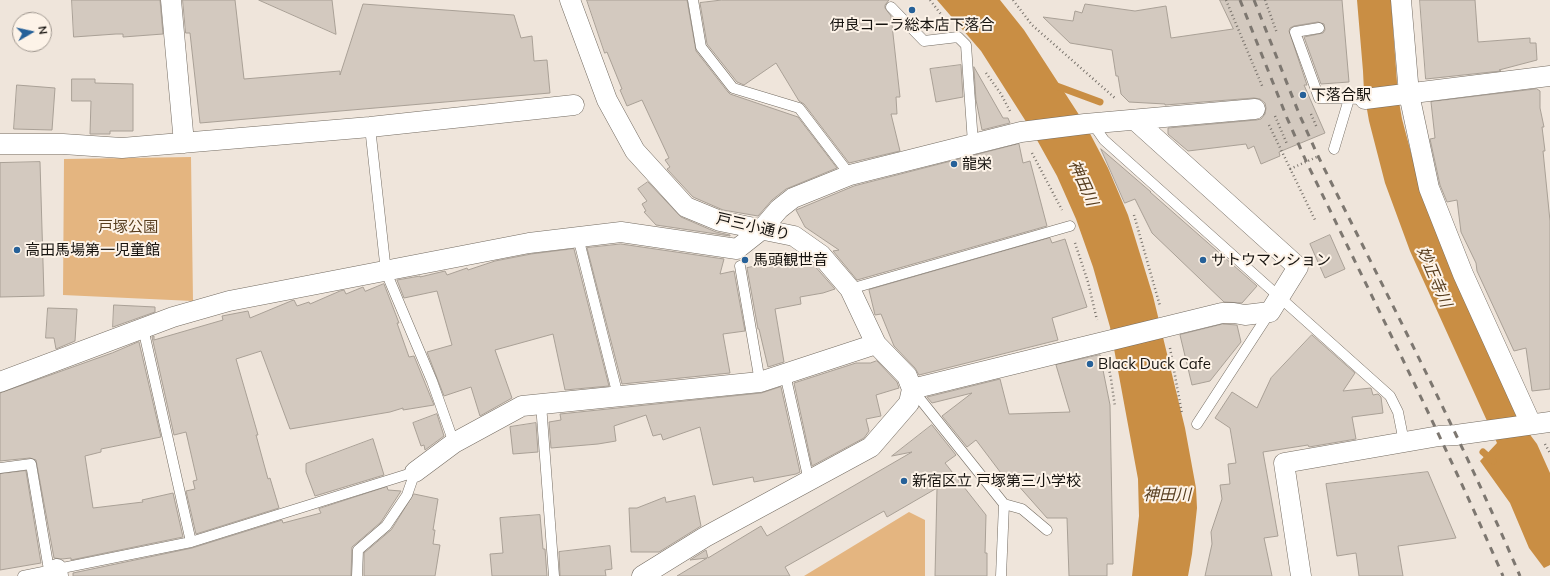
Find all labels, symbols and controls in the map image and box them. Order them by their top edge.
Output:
marker: 伊良コーラ総本店下落合 [907,5,917,15]
north arrow [12,12,52,52]
place label: 伊良コーラ総本店下落合 [830,16,994,34]
text: N [35,25,50,35]
place label: 下落合駅 [1311,86,1371,104]
marker: 下落合駅 [1298,90,1308,100]
place label: 龍栄 [962,155,992,173]
water label: 神田川 [1064,157,1102,209]
marker: 龍栄 [949,159,959,169]
street label: 戸三小通り [714,210,792,244]
park label: 戸塚公園 [98,218,158,236]
place label: 高田馬場第一児童館 [25,241,160,259]
water label: 妙正寺川 [1413,244,1455,310]
marker: 高田馬場第一児童館 [12,245,22,255]
place label: 馬頭観世音 [753,251,828,269]
place label: サトウマンション [1211,251,1331,269]
marker: 馬頭観世音 [740,255,750,265]
marker: サトウマンション [1198,255,1208,265]
place label: Black Duck Cafe [1098,355,1211,373]
marker: Black Duck Cafe [1085,359,1095,369]
place label: 新宿区立 戸塚第三小学校 [912,472,1081,490]
marker: 新宿区立 戸塚第三小学校 [899,476,909,486]
water label: 神田川 [1143,485,1191,505]

